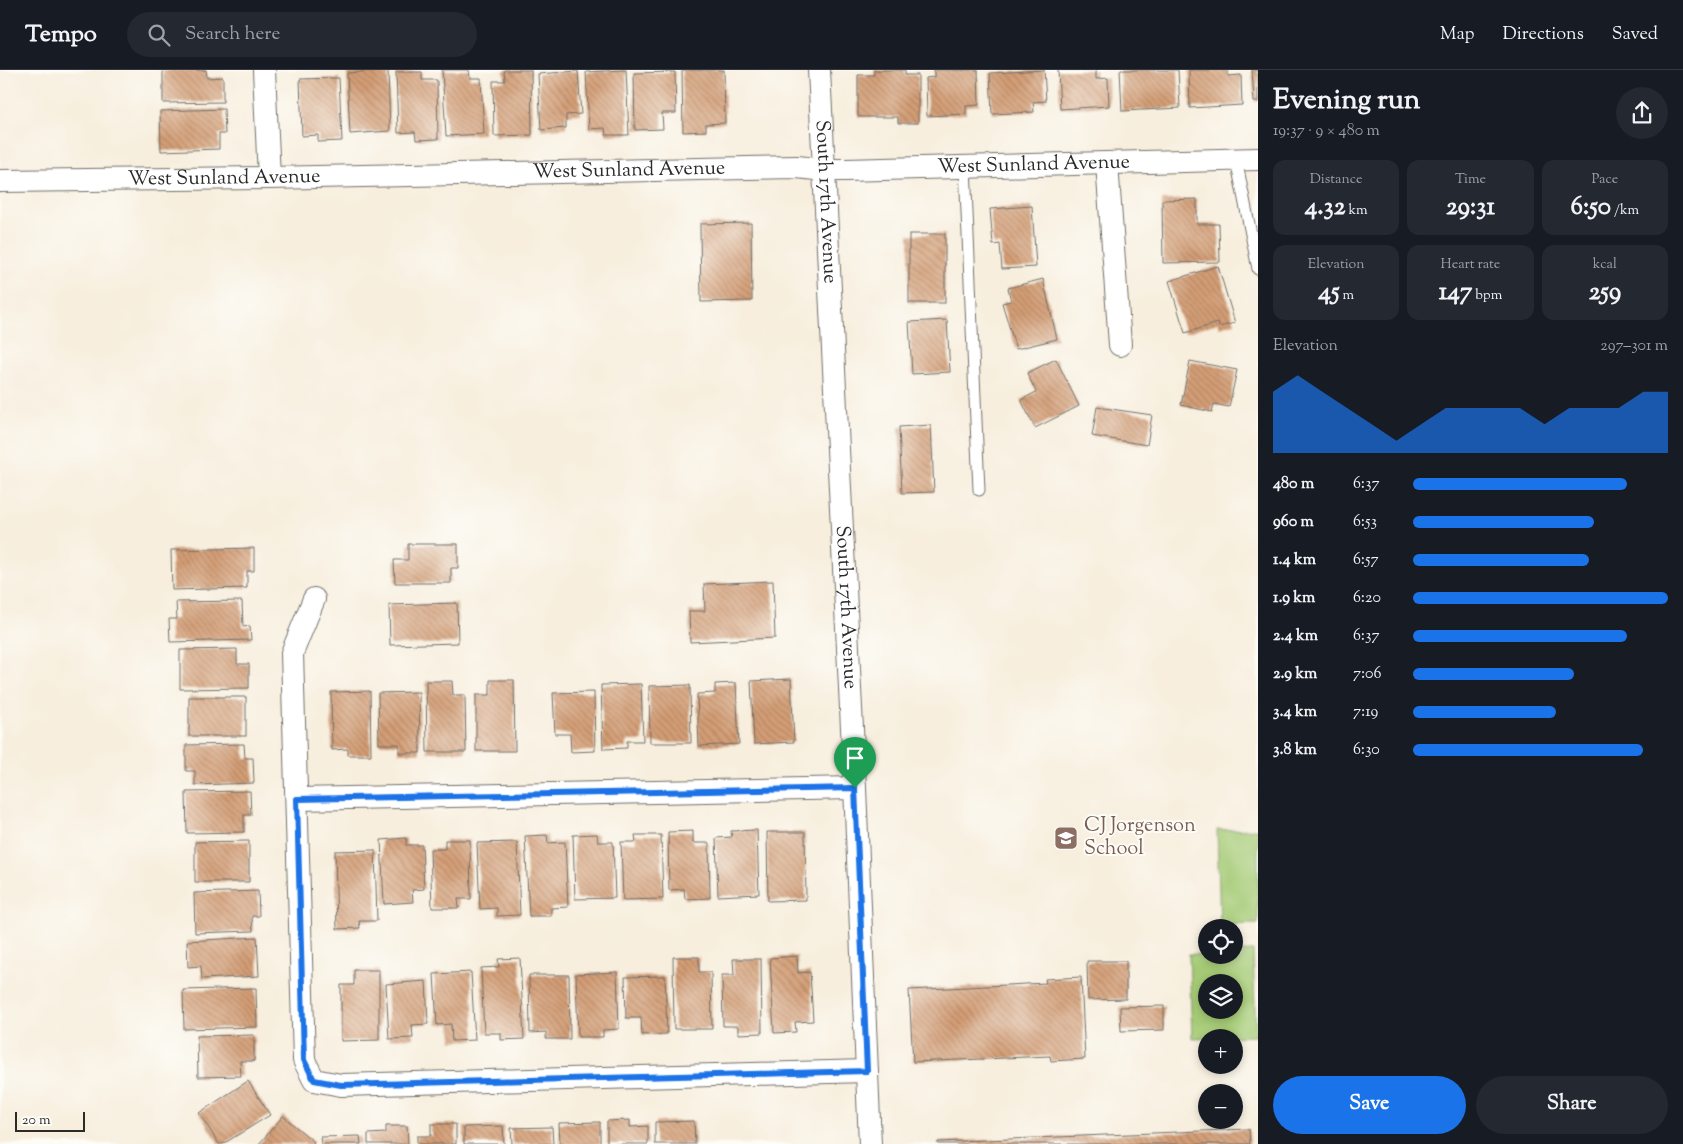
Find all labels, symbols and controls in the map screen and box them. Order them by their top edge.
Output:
search box [127,12,477,57]
text: Tempo [25,18,97,52]
icon: search [145,21,173,49]
text: Search here [185,21,280,48]
text: Map [1440,22,1475,48]
text: Directions [1503,22,1584,48]
text: Saved [1612,22,1658,48]
text: Evening run [1273,81,1420,121]
button: share [1616,87,1668,139]
street label: South 17th Avenue [807,119,844,284]
text: 19:37 · 9 × 480 m [1273,120,1380,143]
street label: West Sunland Avenue [937,148,1130,182]
street label: West Sunland Avenue [532,154,726,187]
street label: West Sunland Avenue [127,162,321,194]
text: Distance [1310,170,1363,190]
text: Time [1455,170,1486,190]
text: Pace [1591,170,1618,190]
text: 4.32 [1305,190,1345,226]
text: 29:31 [1446,190,1495,226]
text: 6:50 [1570,190,1611,226]
text: km [1345,201,1368,221]
text: /km [1611,201,1639,221]
text: Elevation [1308,255,1365,275]
text: Heart rate [1441,255,1500,275]
text: kcal [1593,255,1617,275]
text: 45 [1318,275,1339,311]
text: 147 [1439,275,1472,311]
text: 259 [1589,275,1621,311]
text: m [1339,286,1354,306]
text: bpm [1472,286,1502,306]
text: Elevation [1273,335,1338,358]
text: 297–301 m [1600,335,1668,358]
text: 480 m [1273,473,1314,496]
text: 6:37 [1353,473,1379,496]
text: 960 m [1273,511,1314,534]
text: 6:53 [1353,511,1377,534]
street label: South 17th Avenue [827,525,865,690]
text: 1.4 km [1273,549,1316,572]
text: 6:57 [1353,549,1378,572]
text: 1.9 km [1273,587,1315,610]
text: 6:20 [1353,587,1381,610]
text: 2.4 km [1273,625,1318,648]
text: 6:37 [1353,625,1379,648]
text: 2.9 km [1273,663,1317,686]
text: 7:06 [1353,663,1381,686]
text: 3.4 km [1273,701,1317,724]
text: 7:19 [1353,701,1378,724]
pin [834,737,876,788]
text: 3.8 km [1273,739,1317,762]
text: 6:30 [1353,739,1380,762]
icon: arrive [841,744,869,772]
place label: CJ Jorgenson School [1084,812,1196,864]
school or university icon: CJ Jorgenson School [1053,825,1079,851]
map controls [1198,919,1243,1129]
button: locate [1198,919,1243,964]
button: layers [1198,974,1243,1019]
button: + [1198,1029,1243,1074]
button: Save [1273,1076,1466,1134]
button: Share [1476,1076,1668,1134]
button: − [1198,1084,1243,1129]
scale bar [15,1109,85,1132]
text: 20 m [22,1111,51,1131]

